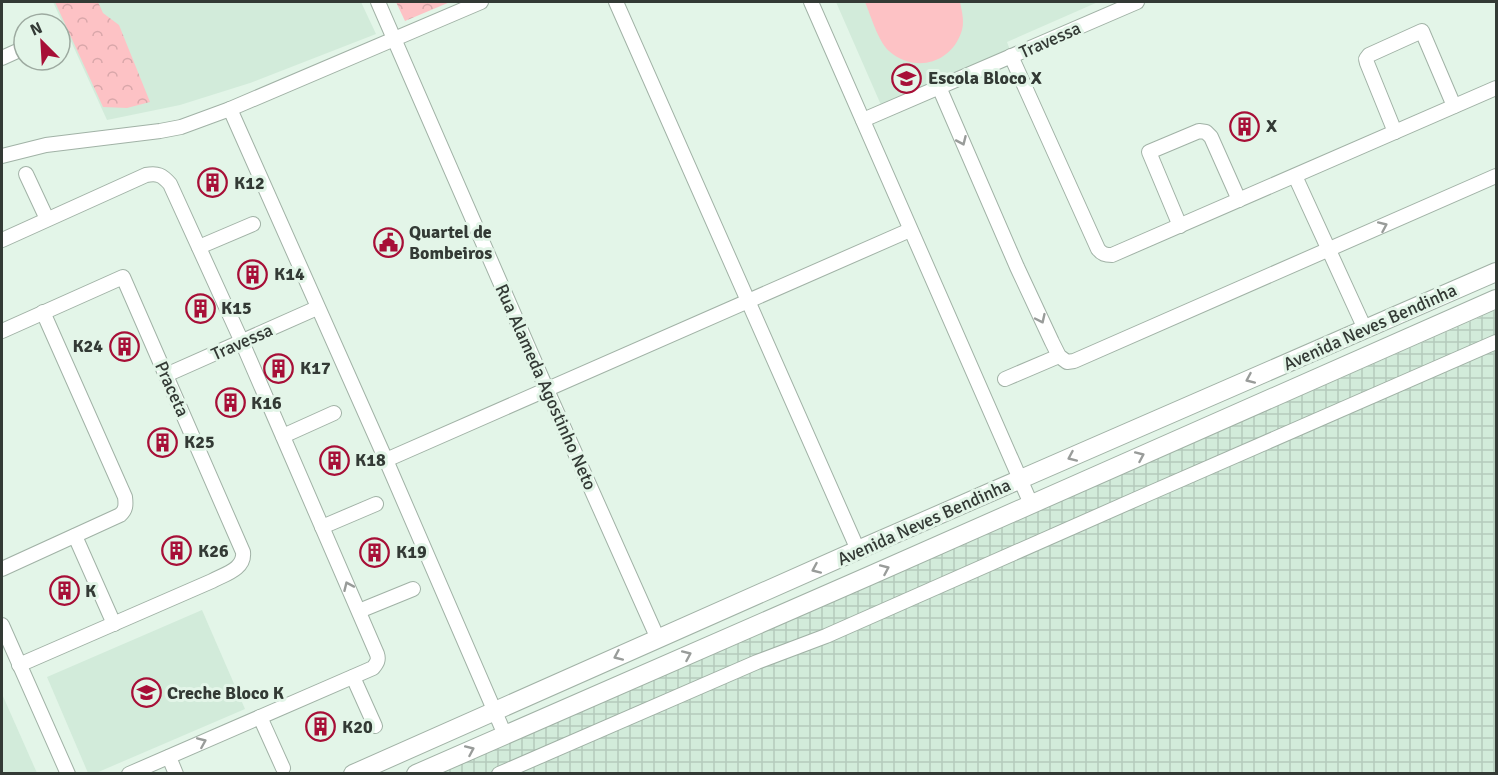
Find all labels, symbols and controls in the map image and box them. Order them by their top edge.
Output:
north arrow [12,12,72,72]
street label: Travessa [1016,17,1084,63]
text: N [27,18,45,41]
school or university icon: Escola Bloco X [891,62,923,94]
place label: Escola Bloco X [928,67,1042,89]
building icon: X [1229,110,1261,142]
place label: X [1266,115,1277,137]
one-way arrow [955,134,967,145]
building icon: K12 [197,167,229,199]
place label: K12 [234,172,265,194]
place label: Quartel de Bombeiros [409,221,492,264]
one-way arrow [1376,221,1387,233]
public building icon: Quartel de Bombeiros [372,226,404,258]
building icon: K14 [237,258,269,290]
place label: K14 [274,263,305,285]
street label: Avenida Neves Bendinha [1280,279,1460,375]
street label: Rua Alameda Agostinho Neto [491,281,601,493]
building icon: K15 [184,292,216,324]
place label: K15 [221,297,252,319]
one-way arrow [1034,313,1046,324]
street label: Travessa [208,319,276,365]
building icon: K24 [108,330,140,362]
place label: K24 [72,335,103,357]
building icon: K17 [263,352,295,384]
place label: K17 [300,357,331,379]
street label: Praceta [150,358,194,420]
one-way arrow [1246,372,1257,384]
building icon: K16 [214,387,246,419]
place label: K16 [251,392,282,414]
building icon: K25 [147,426,179,458]
place label: K25 [184,431,215,453]
building icon: K18 [318,444,350,476]
place label: K18 [355,449,386,471]
one-way arrow [1067,450,1078,462]
one-way arrow [1133,451,1144,463]
street label: Avenida Neves Bendinha [834,474,1014,570]
building icon: K26 [161,535,193,567]
building icon: K19 [359,536,391,568]
place label: K26 [198,540,229,562]
place label: K19 [396,541,427,563]
one-way arrow [811,562,822,574]
one-way arrow [878,564,889,576]
building icon: K [48,575,80,607]
place label: K [85,580,97,602]
one-way arrow [343,581,355,592]
one-way arrow [614,649,625,661]
one-way arrow [680,650,691,662]
school or university icon: Creche Bloco K [130,677,162,709]
place label: Creche Bloco K [167,682,285,704]
building icon: K20 [305,711,337,743]
place label: K20 [342,716,373,738]
one-way arrow [196,737,207,749]
one-way arrow [463,745,474,757]

